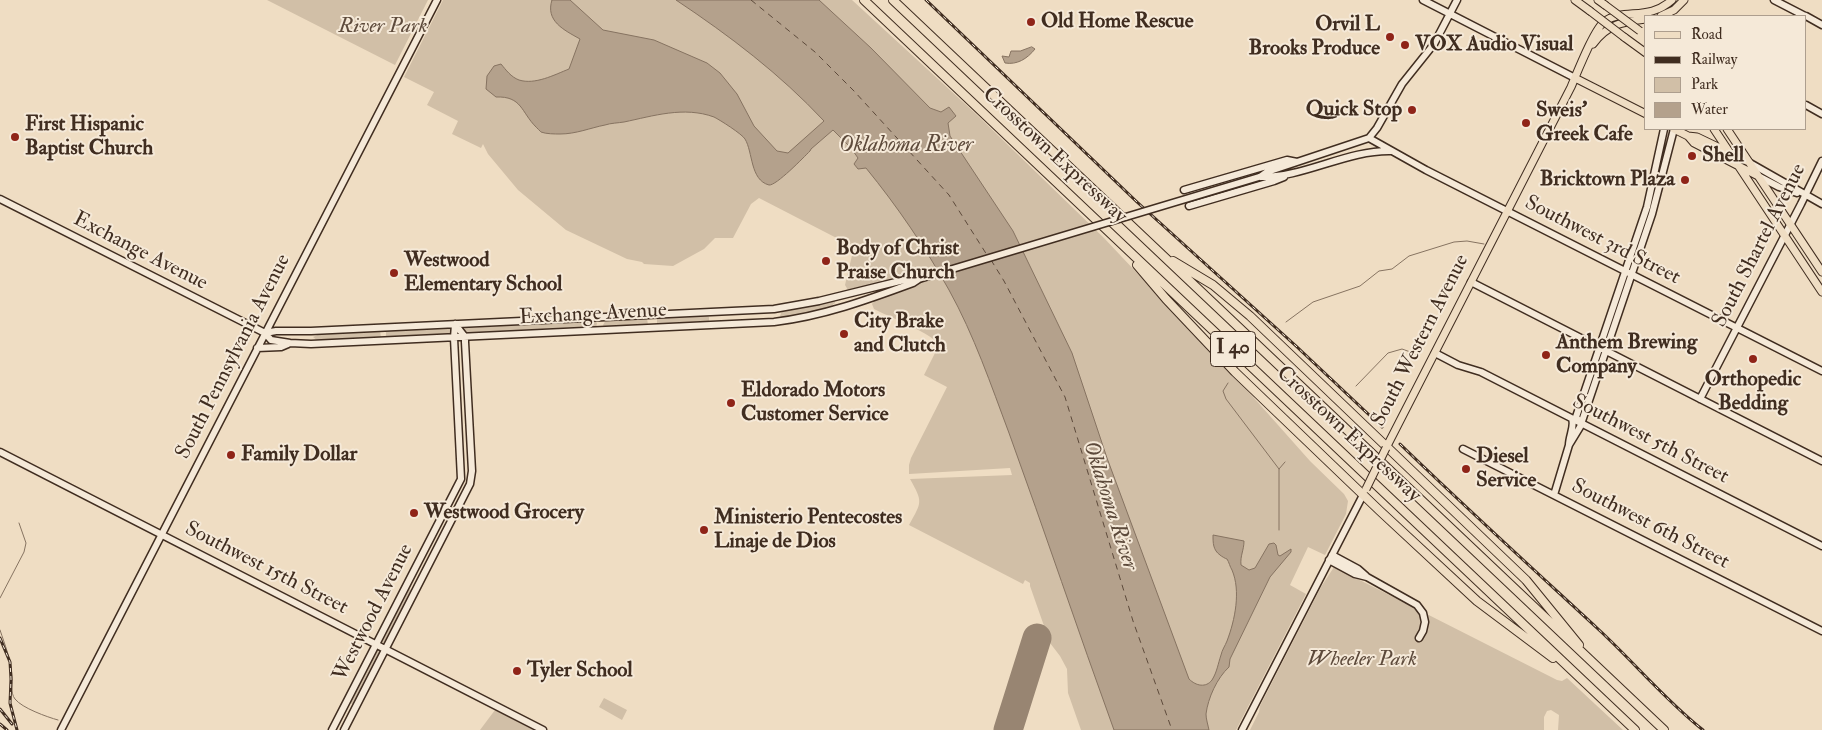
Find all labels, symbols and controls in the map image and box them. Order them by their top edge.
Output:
place label: Old Home Rescue [1041,9,1193,35]
place label: Orvil L Brooks Produce [1249,12,1380,62]
park label: River Park [339,14,427,40]
legend [1644,15,1807,130]
marker: Old Home Rescue [1025,16,1037,28]
text: Road [1691,25,1722,44]
marker: Orvil L Brooks Produce [1384,31,1396,43]
place label: VOX Audio Visual [1415,32,1573,58]
marker: VOX Audio Visual [1399,39,1411,51]
text: Railway [1691,50,1737,69]
text: Park [1691,75,1718,94]
street label: Crosstown Expressway [976,82,1132,230]
place label: Quick Stop [1306,97,1402,123]
place label: Sweis' Greek Cafe [1536,98,1633,148]
text: Water [1691,100,1728,119]
marker: Quick Stop [1406,104,1418,116]
place label: First Hispanic Baptist Church [25,112,153,162]
marker: Sweis' Greek Cafe [1520,117,1532,129]
marker: First Hispanic Baptist Church [9,131,21,143]
water label: Oklahoma River [839,133,973,159]
place label: Shell [1702,143,1744,169]
marker: Shell [1686,150,1698,162]
street label: South Shartel Avenue [1708,160,1812,332]
place label: Bricktown Plaza [1540,167,1675,193]
marker: Bricktown Plaza [1679,174,1691,186]
street label: Southwest 3rd Street [1520,191,1684,291]
street label: Exchange Avenue [69,207,211,297]
place label: Body of Christ Praise Church [836,236,959,286]
place label: Westwood Elementary School [404,248,562,298]
street label: South Pennsylvania Avenue [171,250,297,464]
street label: South Western Avenue [1367,251,1475,431]
marker: Body of Christ Praise Church [820,255,832,267]
marker: Westwood Elementary School [388,267,400,279]
street label: Exchange Avenue [519,299,667,331]
place label: City Brake and Clutch [854,309,946,359]
marker: City Brake and Clutch [838,328,850,340]
place label: Anthem Brewing Company [1556,330,1697,380]
road number: I 40 [1210,332,1256,366]
marker: Anthem Brewing Company [1540,349,1552,361]
marker: Orthopedic Bedding [1747,353,1759,365]
street label: Crosstown Expressway [1270,361,1426,509]
place label: Orthopedic Bedding [1705,367,1801,417]
place label: Eldorado Motors Customer Service [741,378,889,428]
street label: Southwest 5th Street [1568,390,1732,490]
marker: Eldorado Motors Customer Service [725,397,737,409]
water label: Oklahoma River [1076,438,1142,574]
place label: Family Dollar [241,442,357,468]
place label: Diesel Service [1476,444,1536,494]
marker: Family Dollar [225,449,237,461]
marker: Diesel Service [1460,463,1472,475]
street label: Southwest 6th Street [1567,474,1733,576]
place label: Westwood Grocery [424,500,584,526]
place label: Ministerio Pentecostes Linaje de Dios [714,505,902,555]
marker: Westwood Grocery [408,507,420,519]
street label: Southwest 15th Street [180,517,352,621]
marker: Ministerio Pentecostes Linaje de Dios [698,524,710,536]
street label: Westwood Avenue [329,540,419,686]
park label: Wheeler Park [1307,647,1417,673]
place label: Tyler School [527,658,633,684]
marker: Tyler School [511,665,523,677]

